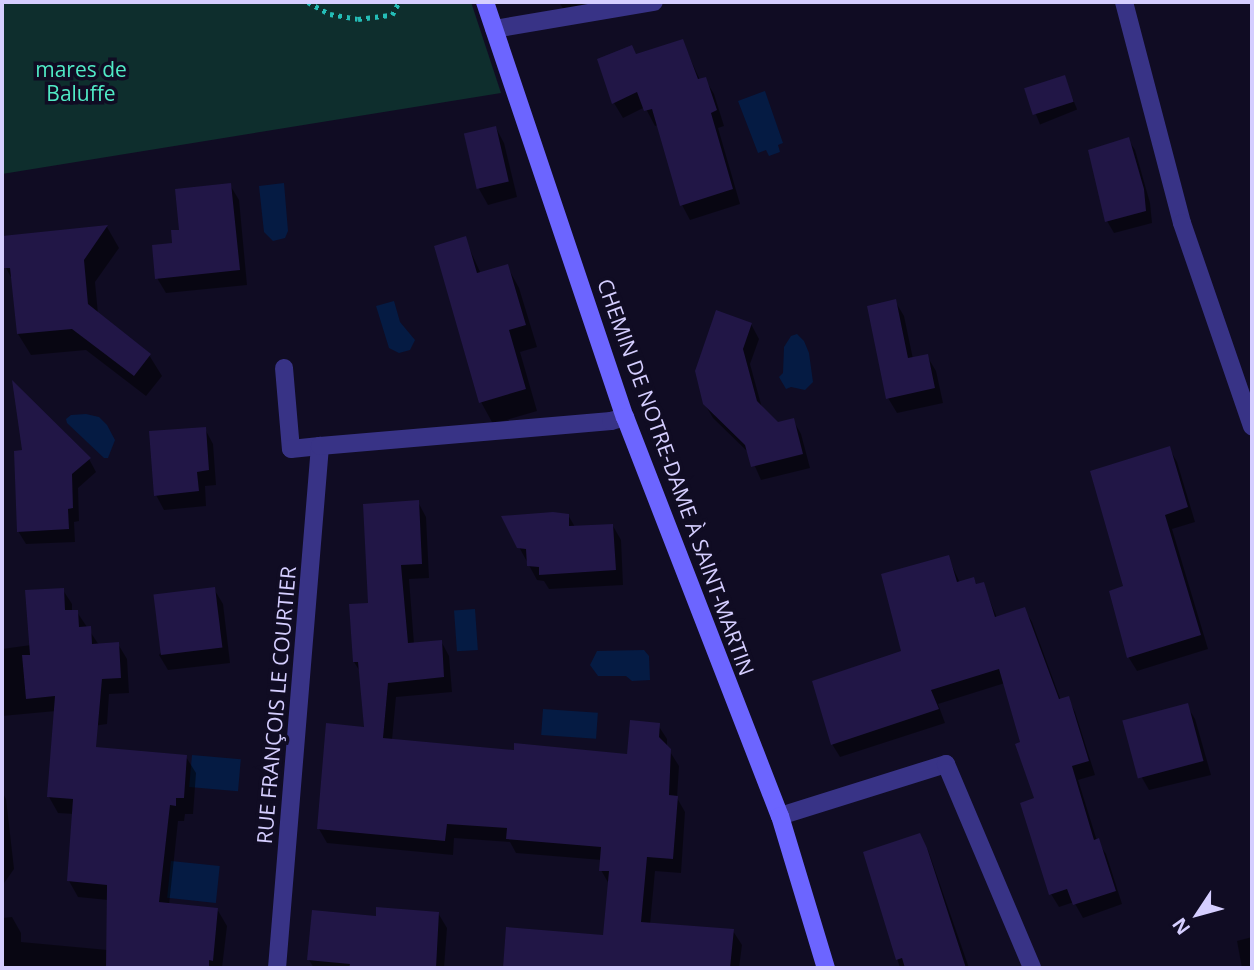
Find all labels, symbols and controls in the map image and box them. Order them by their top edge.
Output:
park label: mares de Baluffe [35,56,127,106]
street label: CHEMIN DE NOTRE-DAME À SAINT-MARTIN [592,275,760,679]
street label: RUE FRANÇOIS LE COURTIER [251,565,301,845]
north arrow [1163,879,1233,949]
text: N [1166,912,1196,940]

